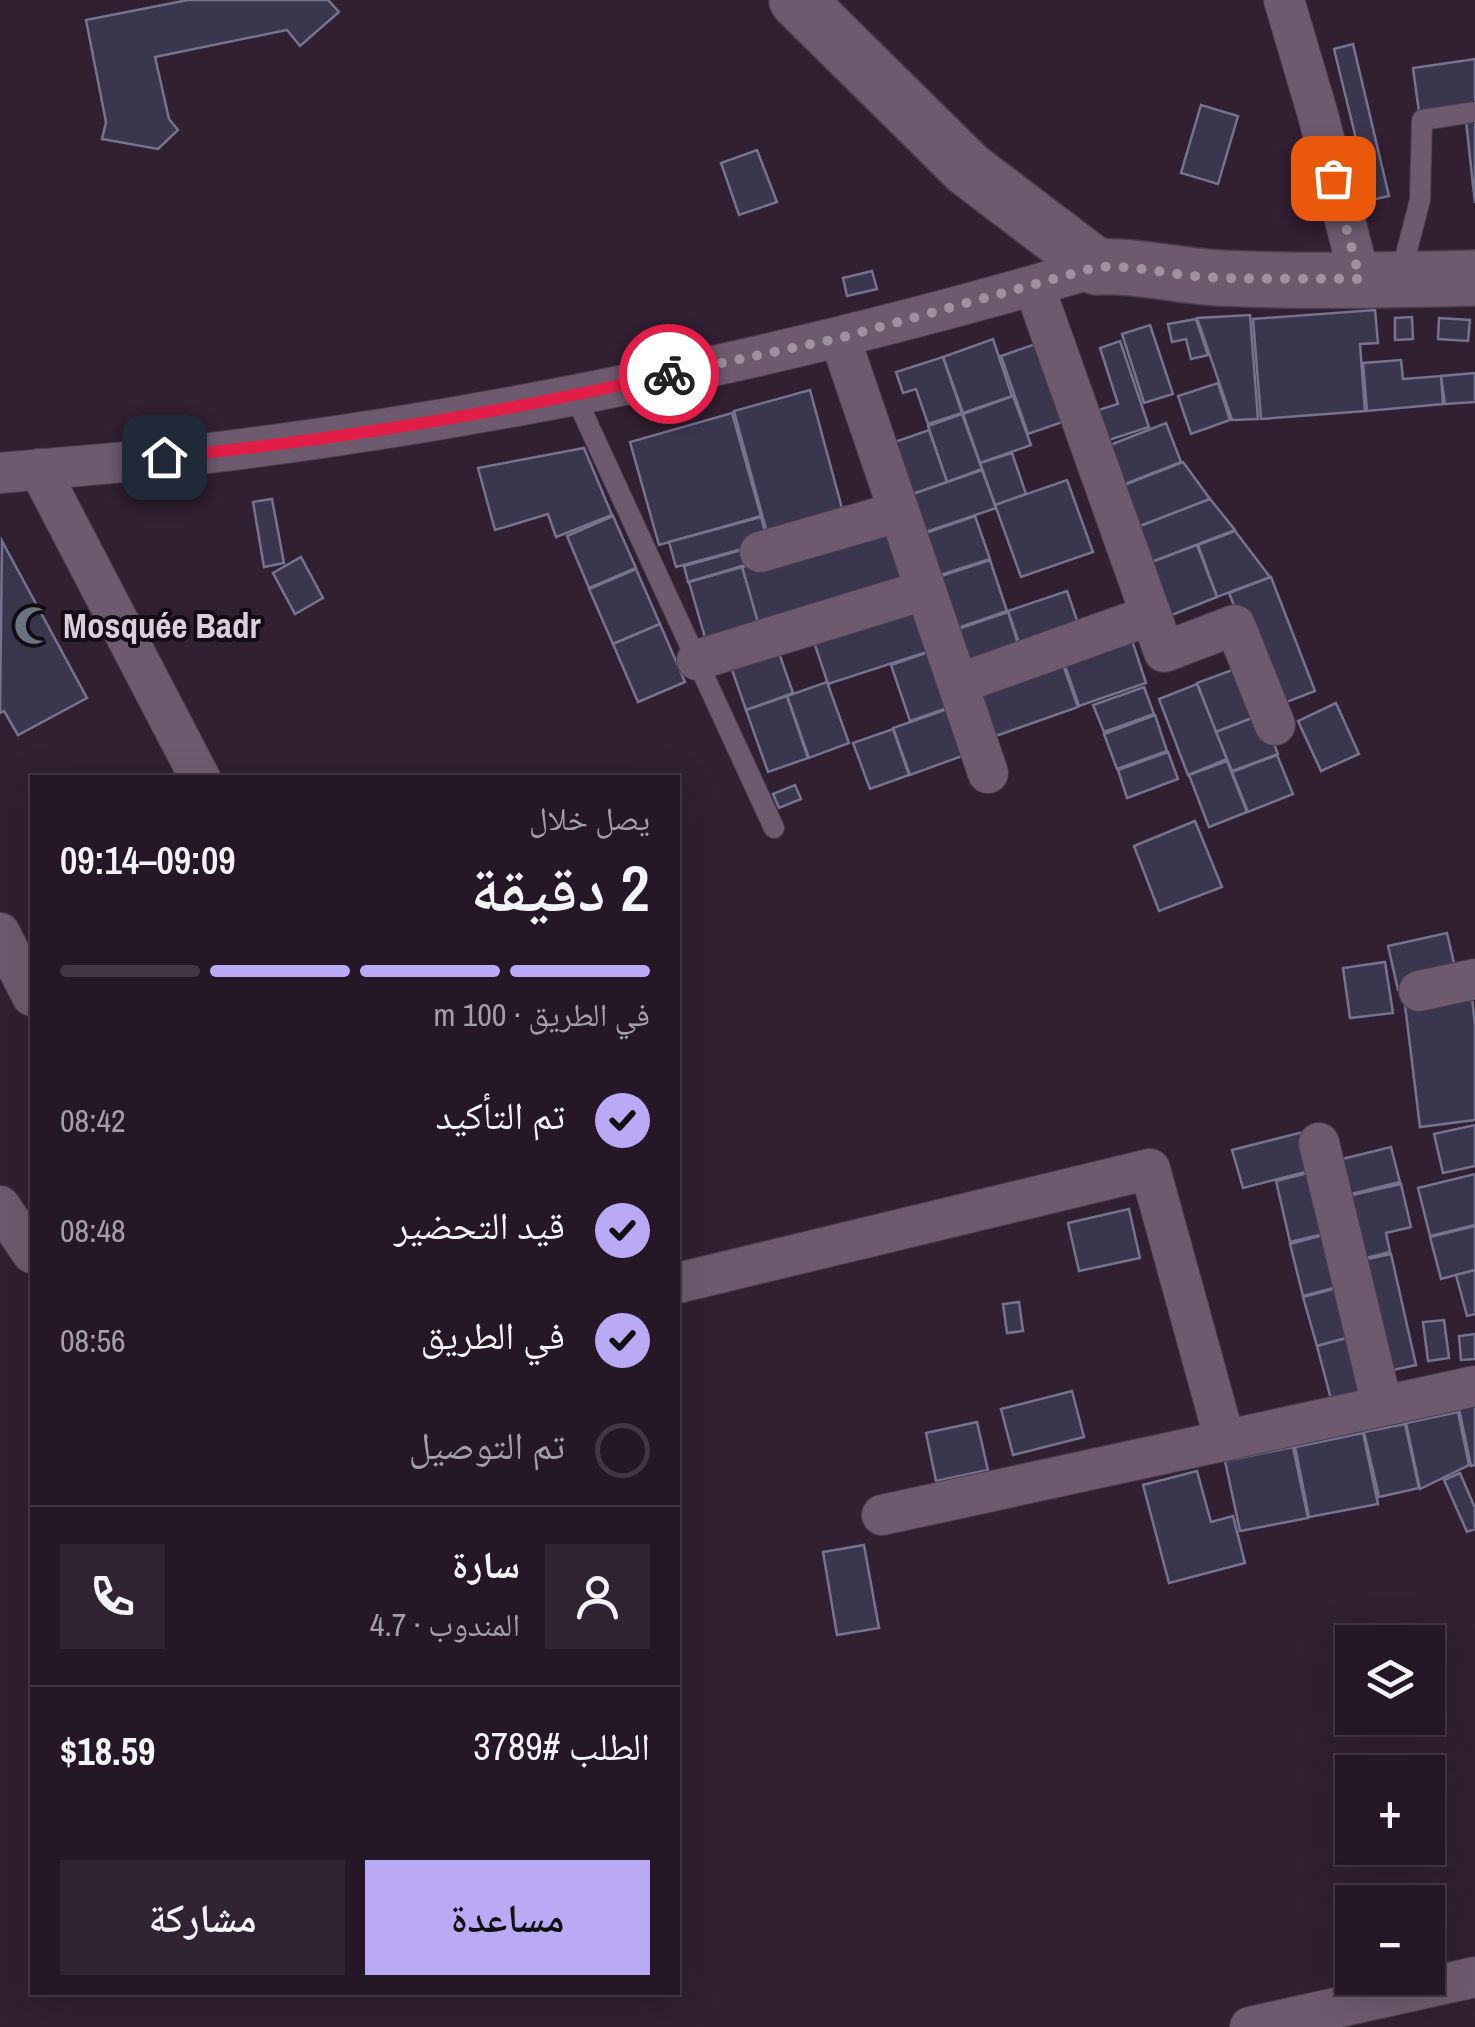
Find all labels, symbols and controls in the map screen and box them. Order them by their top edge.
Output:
pin [1291,136,1376,221]
icon: bag [1306,151,1361,206]
courier [619,324,719,424]
icon: bike [642,347,697,402]
pin [122,415,207,500]
icon: home [137,430,192,485]
place label: Mosquée Badr [63,602,262,649]
mosque icon: Mosquée Badr [12,604,54,646]
text: يصل خلال [529,797,650,840]
text: 09:09–09:14 [60,835,236,886]
text: 2 دقيقة [470,844,650,931]
text: في الطريق · 100 m [433,993,650,1036]
text: تم التأكيد [435,1090,565,1141]
icon: check [595,1093,650,1148]
text: 08:42 [60,1099,126,1142]
text: قيد التحضير [394,1200,565,1251]
icon: check [595,1203,650,1258]
text: 08:48 [60,1209,126,1252]
text: في الطريق [420,1310,565,1361]
icon: check [595,1313,650,1368]
text: 08:56 [60,1319,126,1362]
text: تم التوصيل [409,1420,565,1471]
text: سارة [452,1539,520,1590]
button: phone [60,1544,165,1649]
button: person [545,1544,650,1649]
text: المندوب · 4.7 [370,1603,520,1646]
map controls [1335,1625,1445,1995]
button: layers [1335,1625,1445,1735]
text: الطلب #3789 [473,1721,650,1772]
text: $18.59 [60,1726,155,1777]
button: + [1335,1755,1445,1865]
button: مشاركة [60,1860,345,1975]
button: مساعدة [365,1860,650,1975]
button: − [1335,1885,1445,1995]

